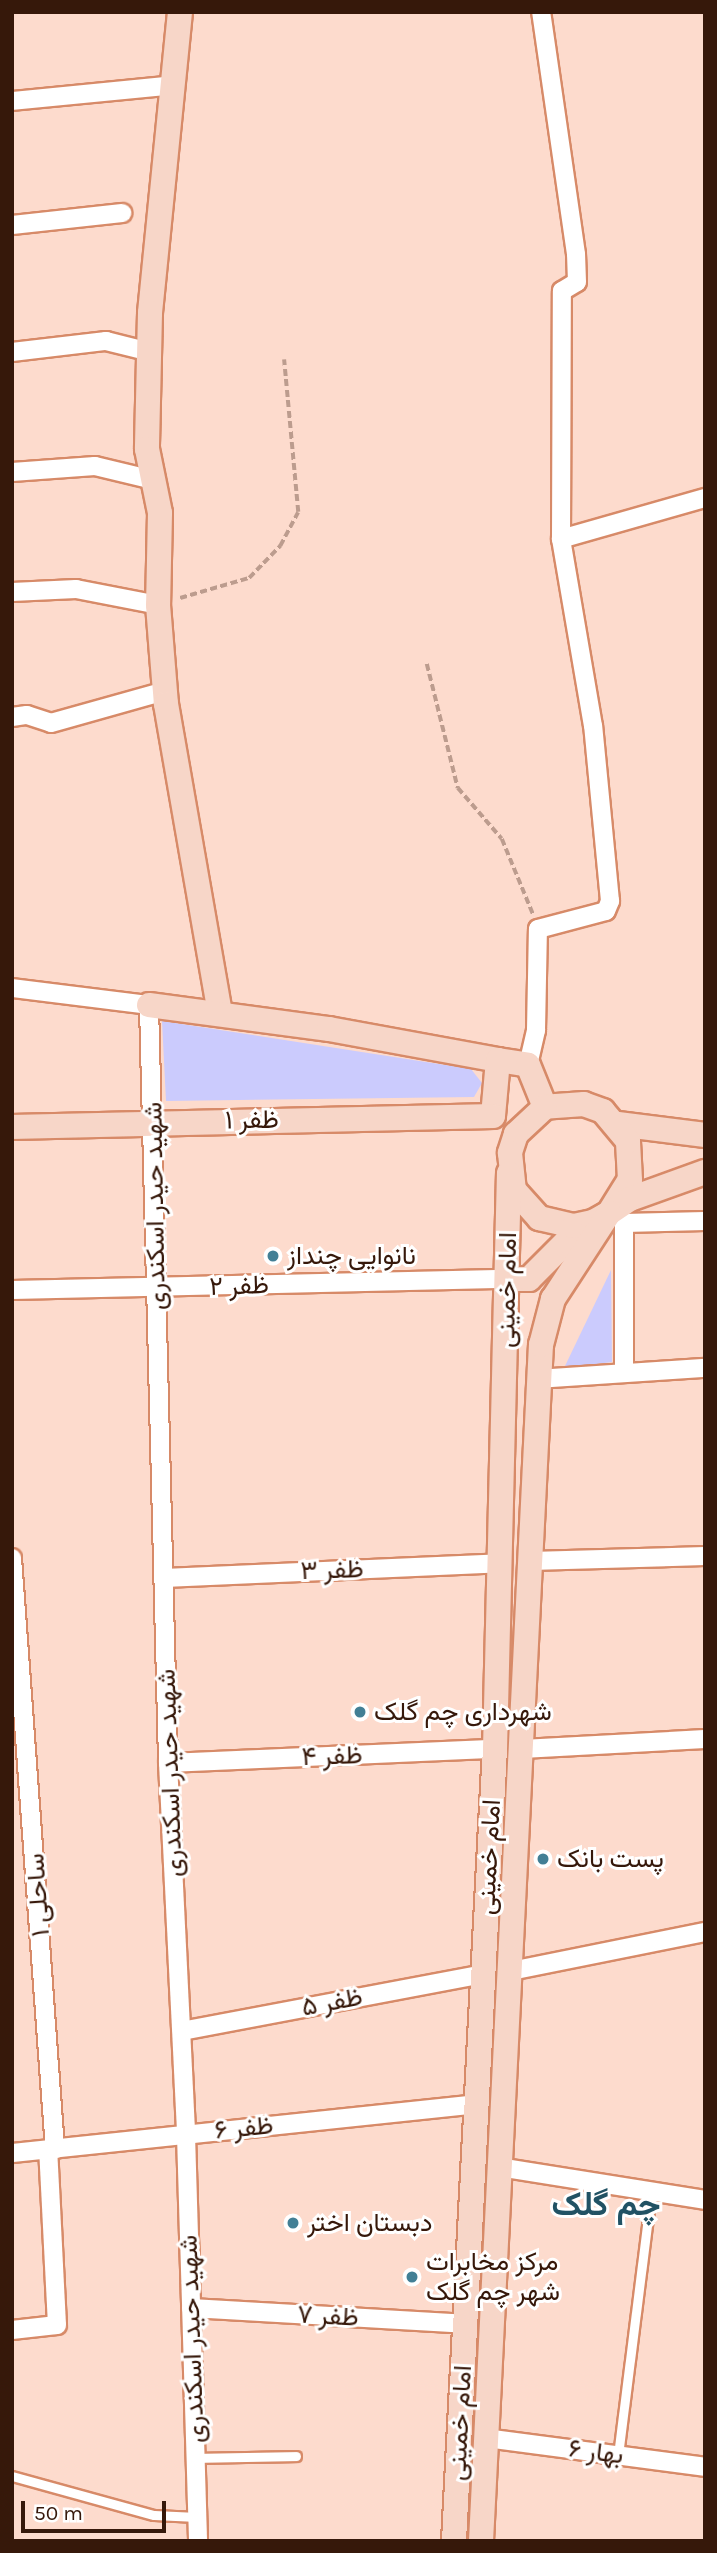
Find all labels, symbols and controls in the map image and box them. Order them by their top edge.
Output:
street label: شهید حیدر اسکندری [138,1102,172,1310]
street label: ظفر ۱ [225,1104,279,1136]
street label: امام خمینی [490,1232,524,1348]
place label: نانوایی چنداز [287,1240,416,1272]
marker: نانوایی چنداز [265,1248,281,1264]
street label: ظفر ۲ [209,1269,269,1303]
street label: ظفر ۳ [300,1553,364,1587]
street label: شهید حیدر اسکندری [151,1668,189,1878]
place label: شهرداری چم گلک [374,1696,552,1728]
marker: شهرداری چم گلک [352,1704,368,1720]
street label: ظفر ۴ [301,1739,363,1773]
street label: امام خمینی [470,1798,508,1916]
place label: پست بانک [557,1843,664,1875]
marker: پست بانک [535,1851,551,1867]
street label: ساحلی ۱ [20,1852,56,1938]
street label: ظفر ۵ [299,1981,365,2023]
street label: ظفر ۶ [213,2109,275,2147]
district label: چم گلک [552,2185,660,2225]
place label: دبستان اختر [307,2207,432,2239]
marker: دبستان اختر [285,2215,301,2231]
street label: شهید حیدر اسکندری [173,2234,211,2444]
place label: مرکز مخابرات شهر چم گلک [426,2246,560,2308]
marker: مرکز مخابرات شهر چم گلک [404,2269,420,2285]
street label: ظفر ۷ [297,2299,359,2333]
street label: امام خمینی [441,2364,479,2482]
street label: بهار ۶ [567,2433,625,2471]
scale bar [24,2486,170,2530]
text: 50 m [34,2501,83,2525]

